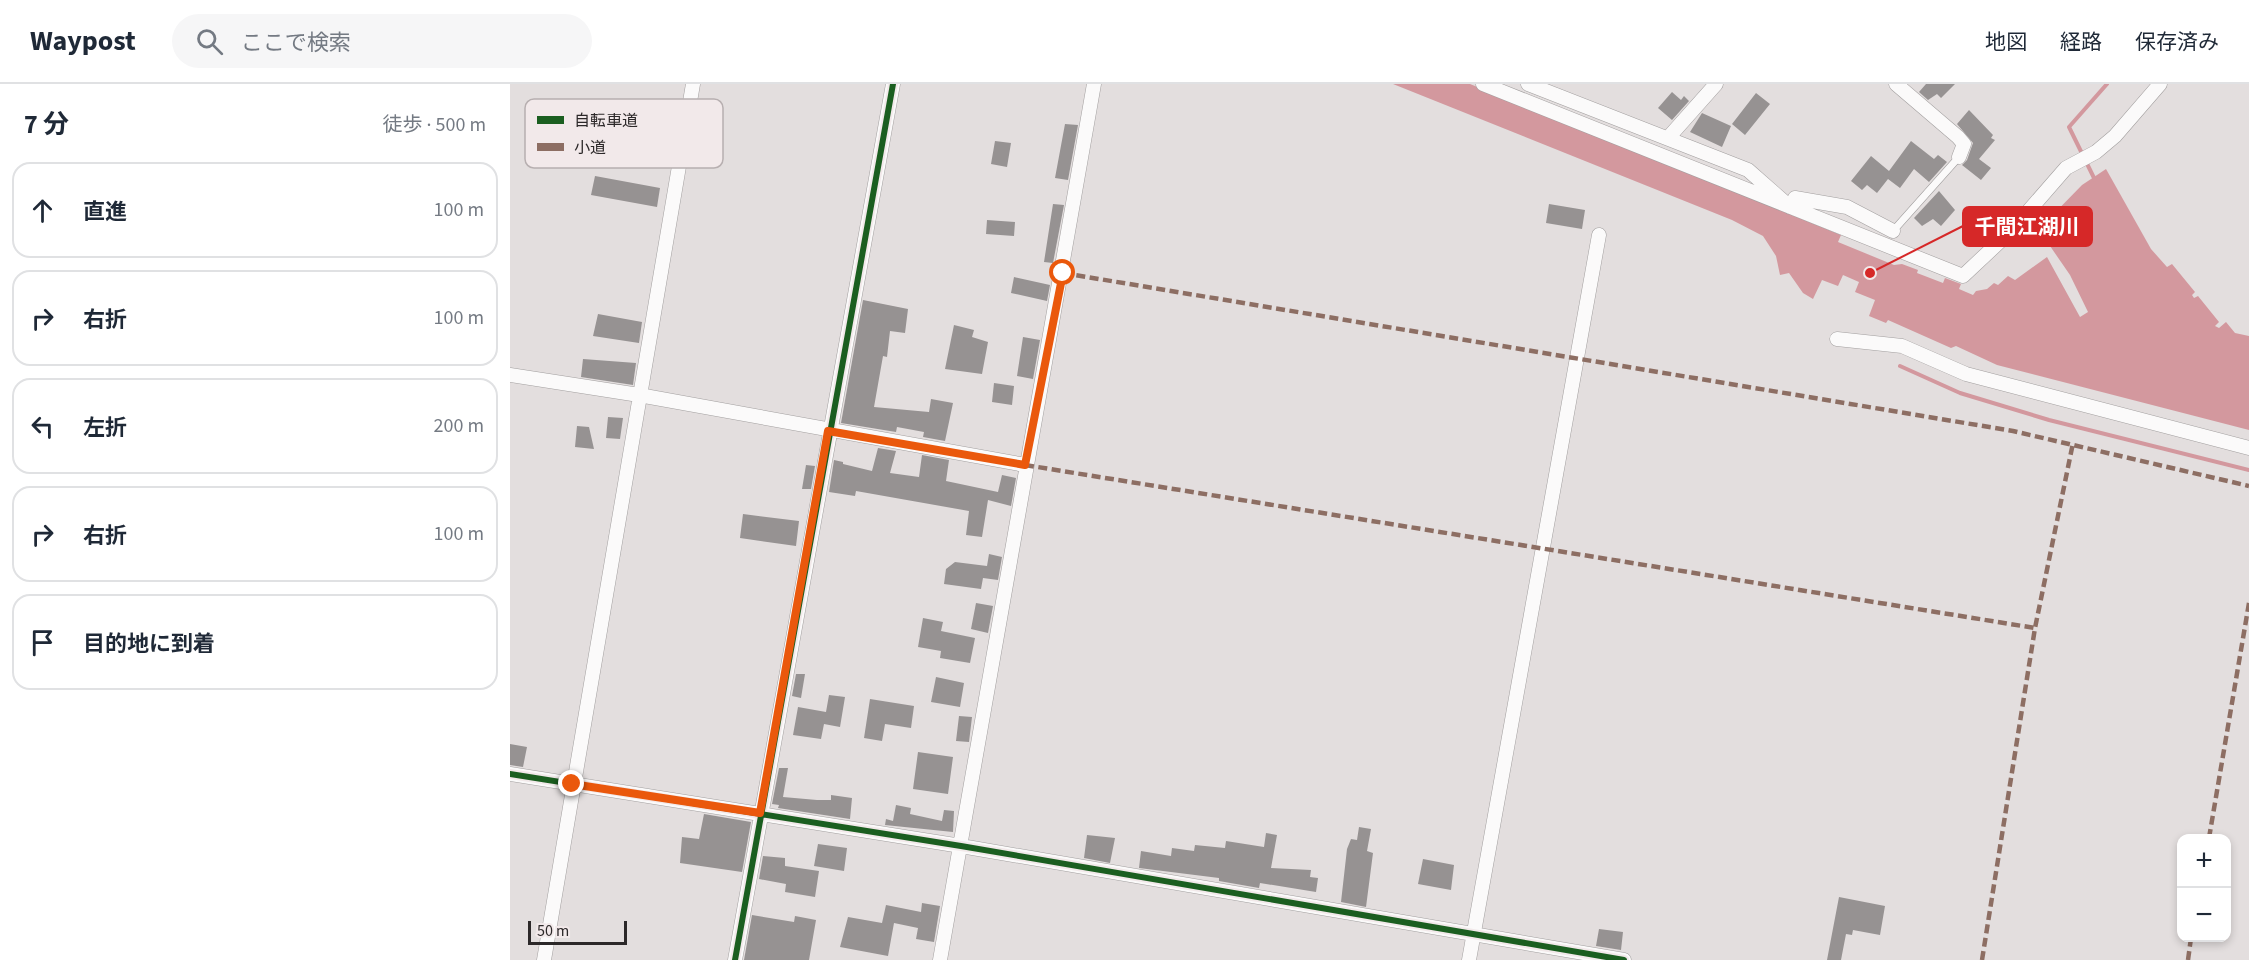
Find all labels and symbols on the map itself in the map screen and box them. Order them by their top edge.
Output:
legend [525,99,723,168]
text: 自転車道 [574,110,638,132]
text: 小道 [574,137,606,159]
callout: 千間江湖川 [1963,207,2092,246]
text: 千間江湖川 [1975,212,2080,242]
route start [1049,259,1075,285]
route end [558,770,584,796]
scale bar [528,918,627,946]

